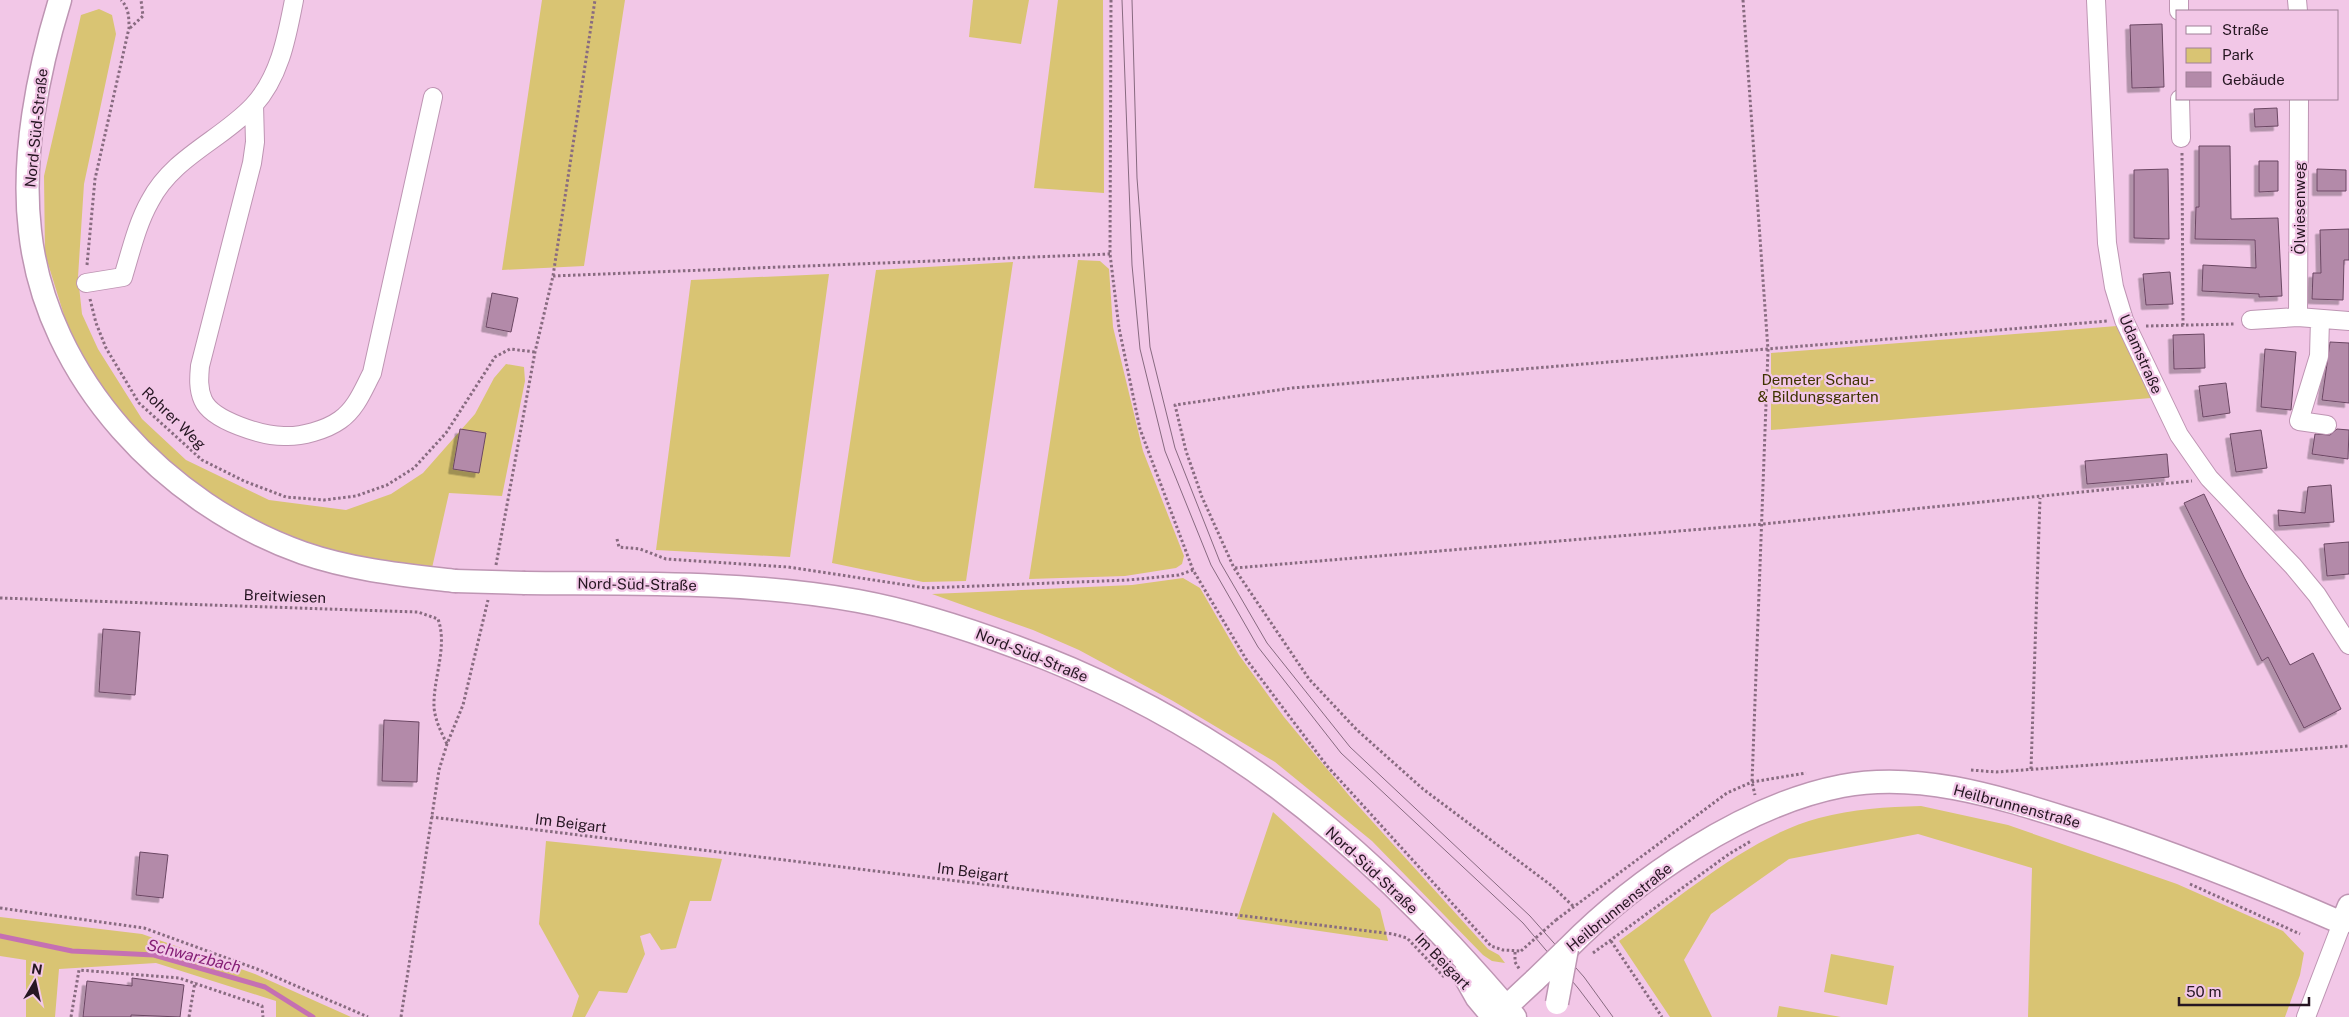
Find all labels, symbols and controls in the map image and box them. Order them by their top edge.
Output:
legend [2176,10,2339,100]
text: Straße [2222,21,2269,38]
text: Park [2222,46,2254,63]
street label: Nord-Süd-Straße [21,68,51,188]
text: Gebäude [2222,71,2285,88]
street label: Ölwiesenweg [2290,162,2308,254]
street label: Udamstraße [2116,312,2166,396]
park label: Demeter Schau- & Bildungsgarten [1757,371,1879,405]
street label: Rohrer Weg [139,383,209,453]
street label: Nord-Süd-Straße [577,574,697,594]
street label: Breitwiesen [244,586,326,606]
street label: Nord-Süd-Straße [973,625,1091,685]
street label: Heilbrunnenstraße [1952,781,2082,831]
street label: Im Beigart [534,810,608,836]
street label: Nord-Süd-Straße [1322,823,1422,917]
street label: Im Beigart [936,859,1010,885]
street label: Heilbrunnenstraße [1563,859,1675,955]
street label: Im Beigart [1412,929,1474,993]
water label: Schwarzbach [145,935,243,977]
north arrow [10,957,60,1007]
text: N [30,960,44,978]
scale bar [2179,974,2309,1006]
text: 50 m [2186,983,2221,1000]

